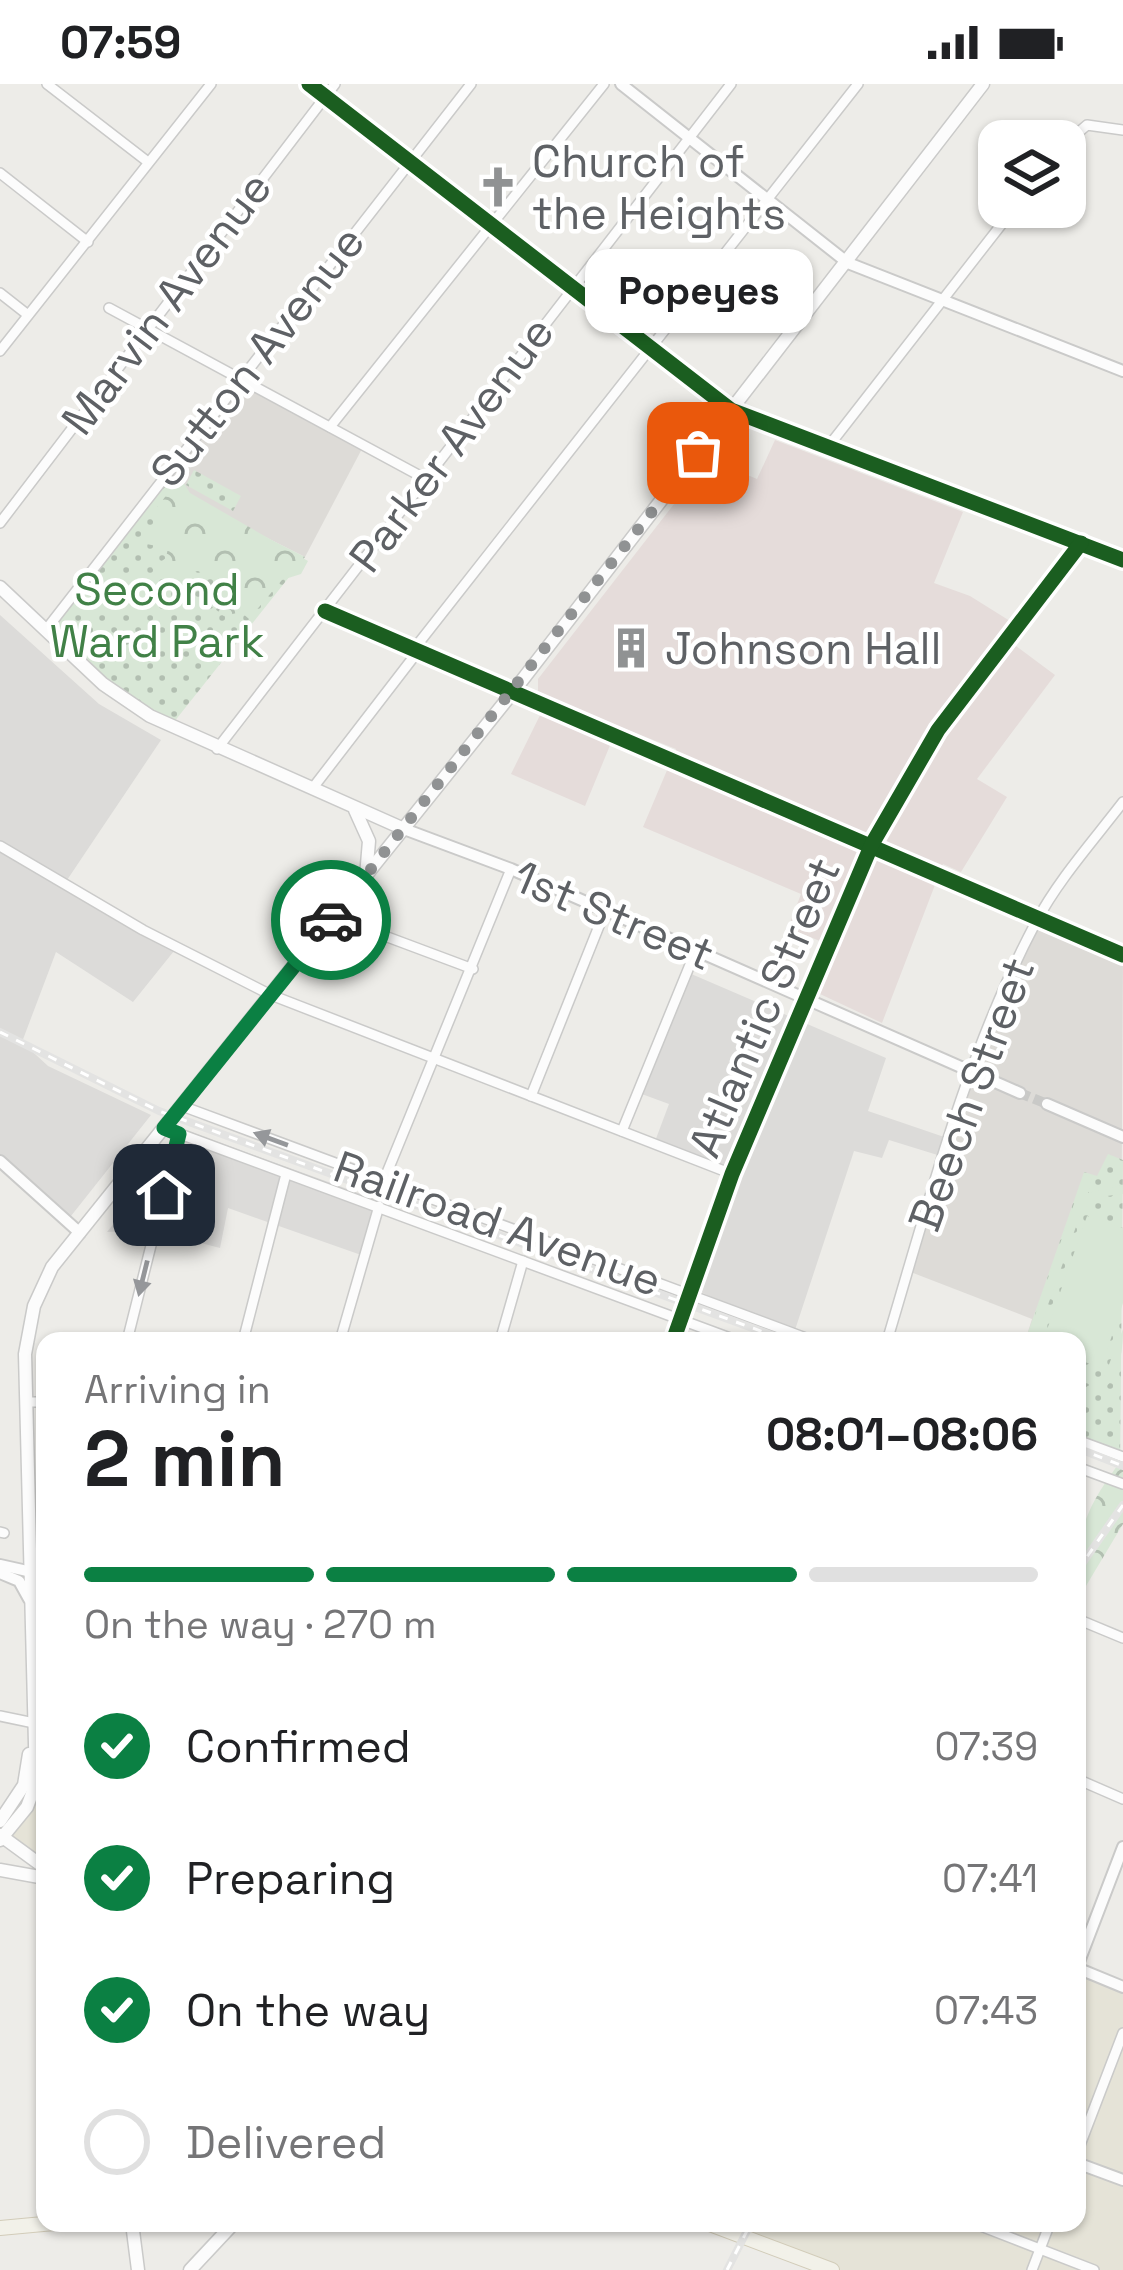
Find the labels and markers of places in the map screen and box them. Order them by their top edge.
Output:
place label: Church of the Heights [532,133,786,242]
church icon: Church of the Heights [475,164,521,210]
callout: Popeyes [584,249,812,333]
pin [647,402,749,504]
place label: Johnson Hall [665,620,942,677]
building icon: Johnson Hall [608,625,654,671]
pin [113,1144,215,1246]

